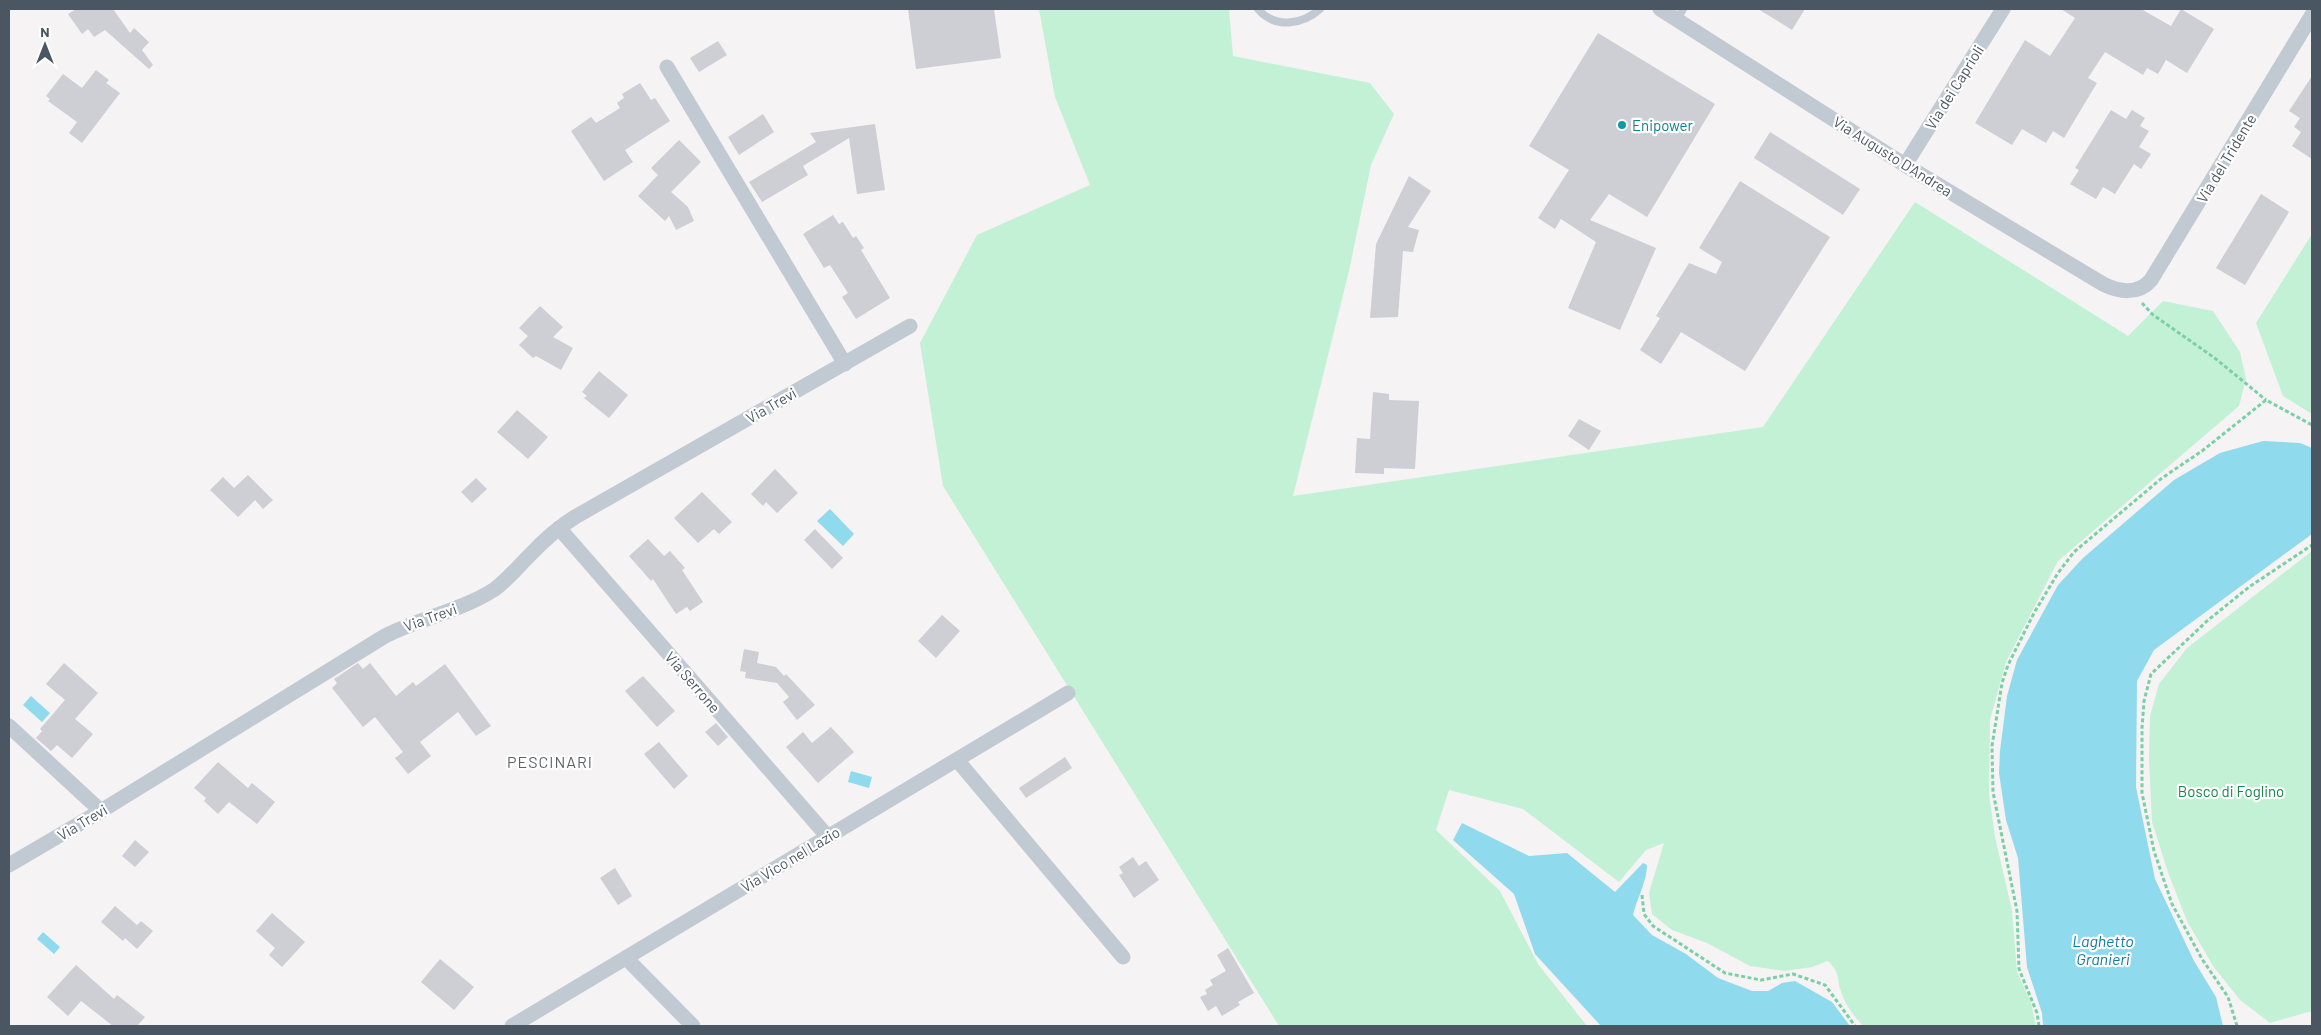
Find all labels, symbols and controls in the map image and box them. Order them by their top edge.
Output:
north arrow [20,20,70,70]
text: N [40,23,50,40]
street label: Via dei Caprioli [1921,42,1987,132]
street label: Via del Tridente [2192,110,2260,206]
street label: Via Augusto D'Andrea [1830,112,1956,200]
place label: Enipower [1632,116,1694,134]
marker: Enipower [1616,119,1628,131]
street label: Via Trevi [743,383,799,427]
street label: Via Trevi [401,599,459,635]
street label: Via Serrone [662,648,724,716]
district label: PESCINARI [507,752,593,771]
park label: Bosco di Foglino [2178,782,2284,800]
street label: Via Trevi [54,800,110,844]
street label: Via Vico nel Lazio [737,822,843,896]
water label: Laghetto Granieri [2072,931,2134,968]

